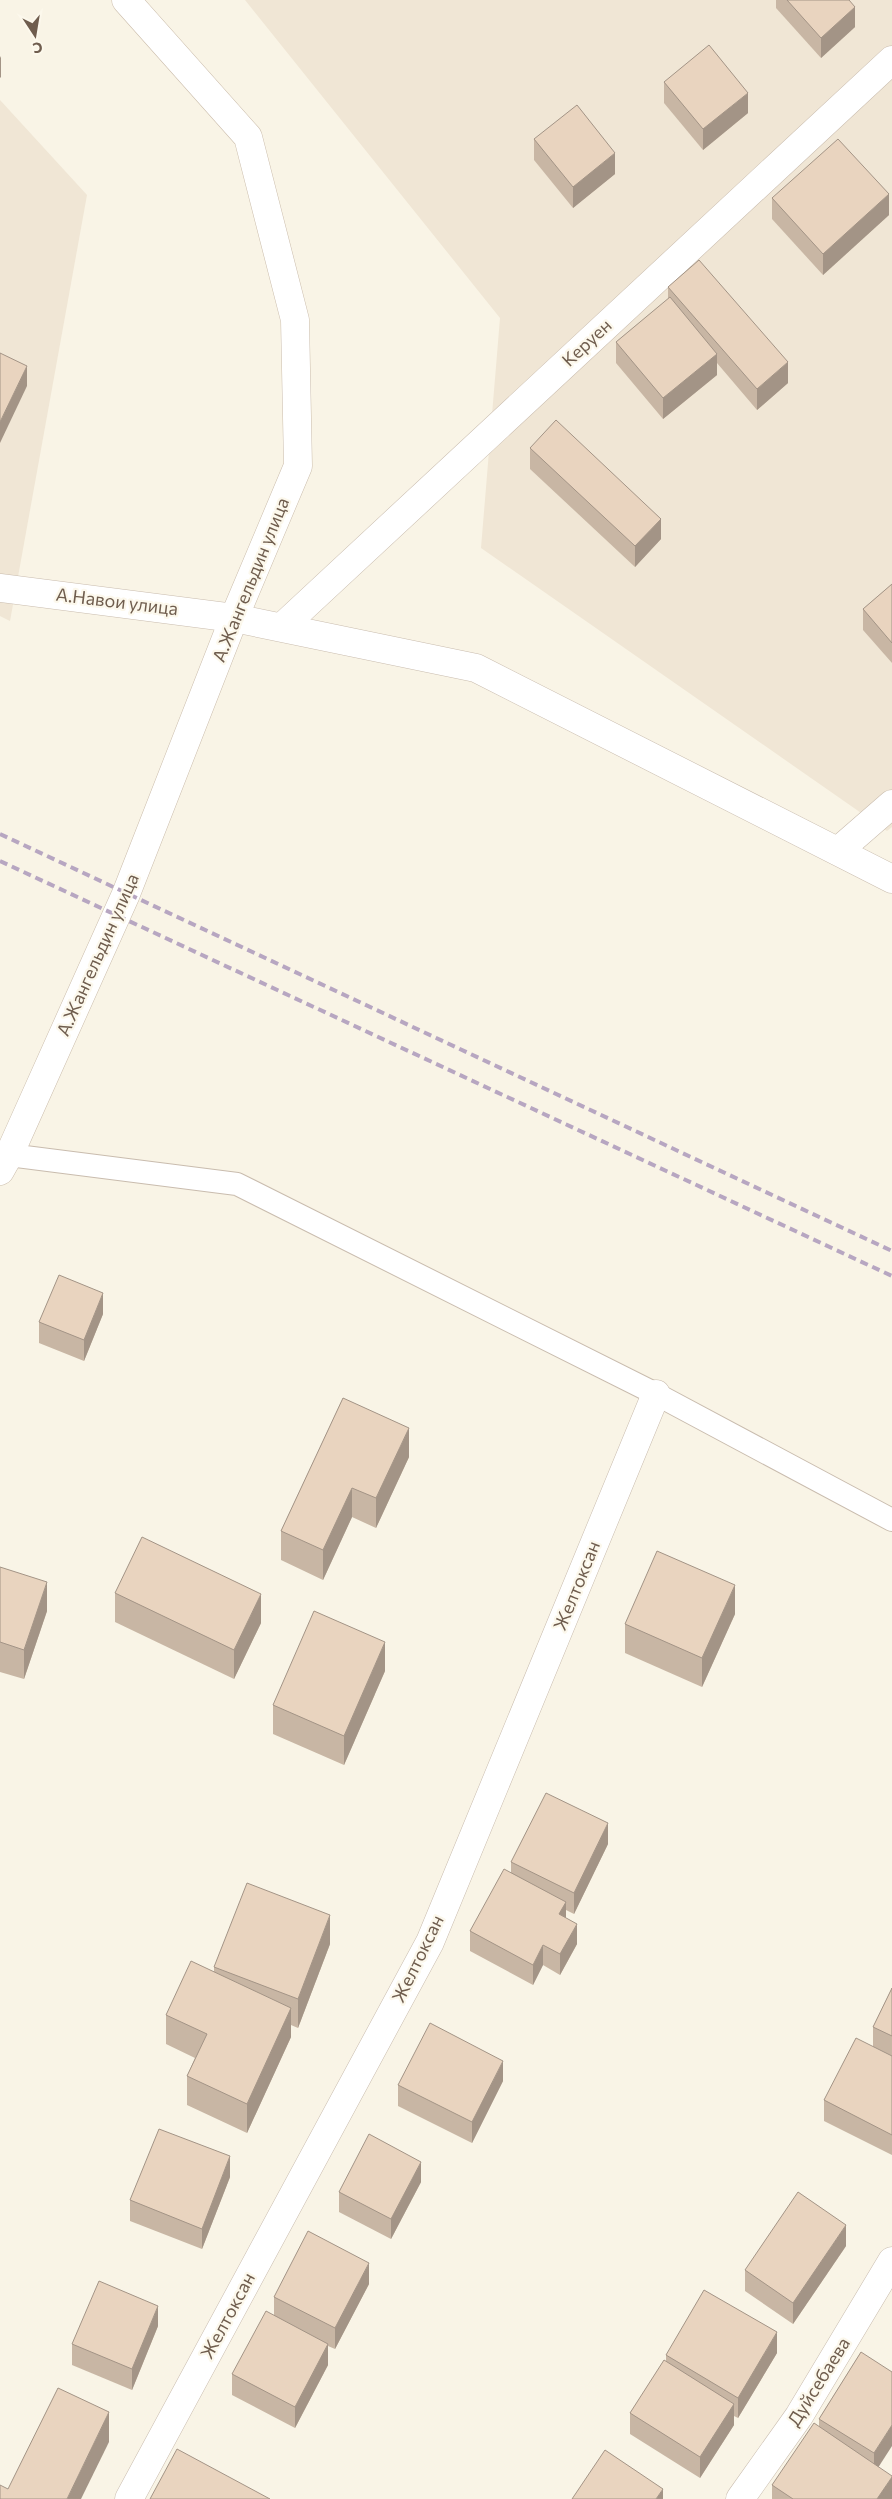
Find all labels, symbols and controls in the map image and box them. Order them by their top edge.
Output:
north arrow [10,10,60,60]
text: С [31,39,44,58]
street label: Керуен [557,314,616,371]
street label: А.Жангельдин улица [207,494,293,665]
street label: А.Навои улица [55,583,179,619]
street label: А.Жангельдин улица [51,870,143,1039]
street label: Желтоксан [548,1538,604,1634]
street label: Желтоксан [386,1911,448,2006]
street label: Желтоксан [195,2269,259,2362]
street label: Дуйсебаева [782,2333,854,2430]

